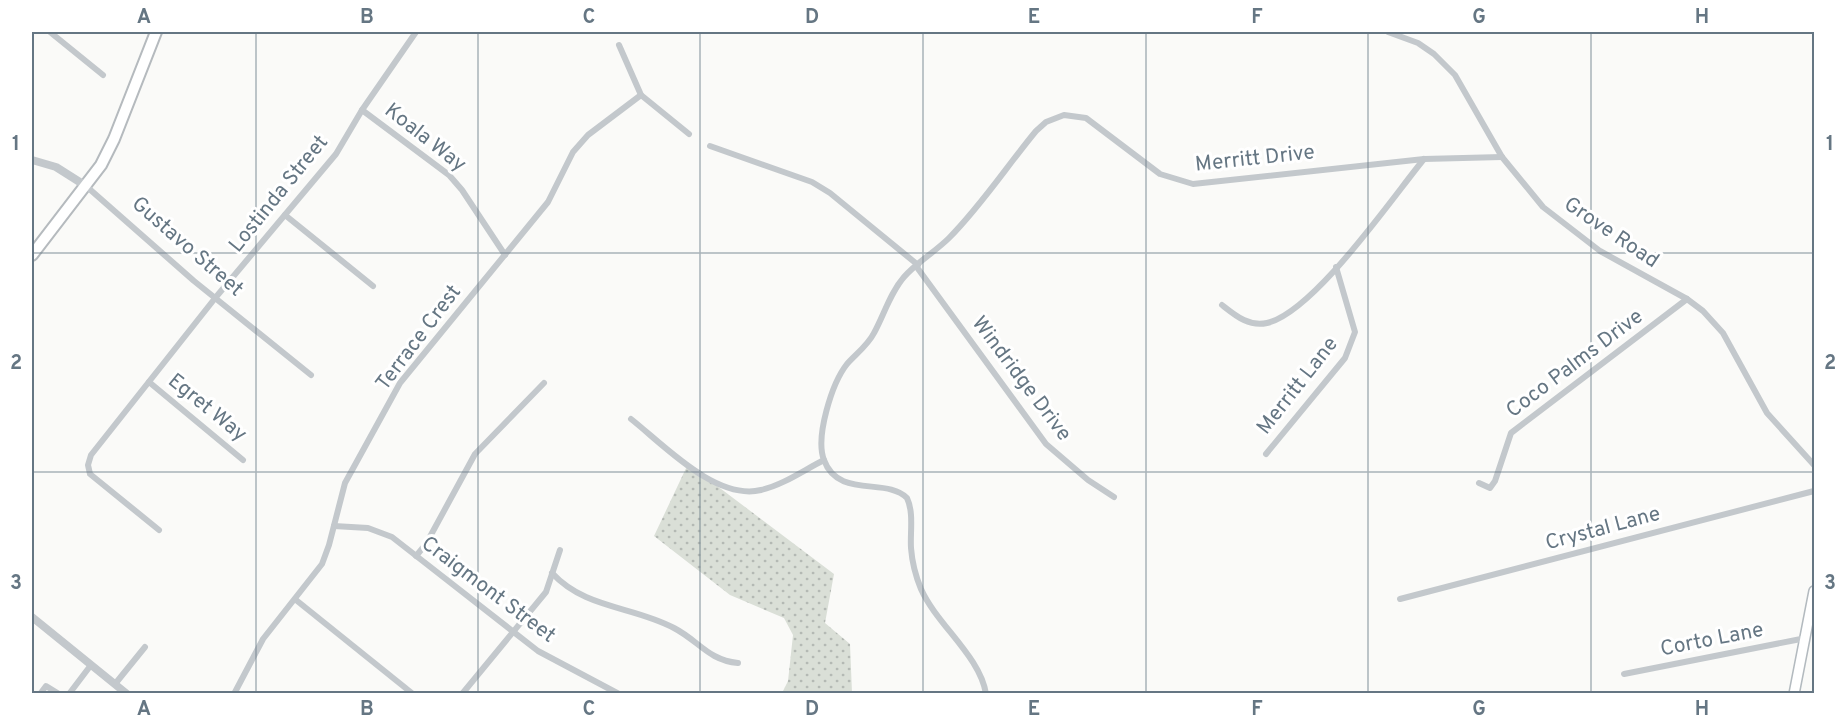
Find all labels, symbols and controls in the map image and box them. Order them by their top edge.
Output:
text: A [137,5,151,31]
text: B [360,5,374,31]
text: C [583,5,595,31]
text: D [805,5,819,31]
text: E [1028,5,1040,31]
text: F [1251,5,1263,31]
text: G [1472,5,1486,31]
text: H [1695,5,1709,31]
street label: Koala Way [379,98,471,178]
street label: Lostinda Street [223,130,335,258]
text: 1 [12,132,20,158]
text: 1 [1826,132,1834,158]
street label: Merritt Drive [1194,139,1316,179]
street label: Gustavo Street [125,191,249,303]
street label: Grove Road [1558,191,1664,275]
street label: Terrace Crest [370,280,468,396]
street label: Coco Palms Drive [1501,304,1649,424]
street label: Windridge Drive [965,311,1077,447]
street label: Merritt Lane [1251,332,1345,440]
text: 2 [10,351,22,377]
text: 2 [1824,351,1836,377]
street label: Egret Way [162,368,252,448]
street label: Crystal Lane [1543,501,1663,557]
street label: Craigmont Street [415,531,561,649]
text: 3 [10,571,22,597]
text: 3 [1824,571,1836,597]
street label: Corto Lane [1658,617,1766,663]
text: A [137,697,151,723]
text: B [360,697,374,723]
text: C [583,697,595,723]
text: D [805,697,819,723]
text: E [1028,697,1040,723]
text: F [1251,697,1263,723]
text: G [1472,697,1486,723]
text: H [1695,697,1709,723]

